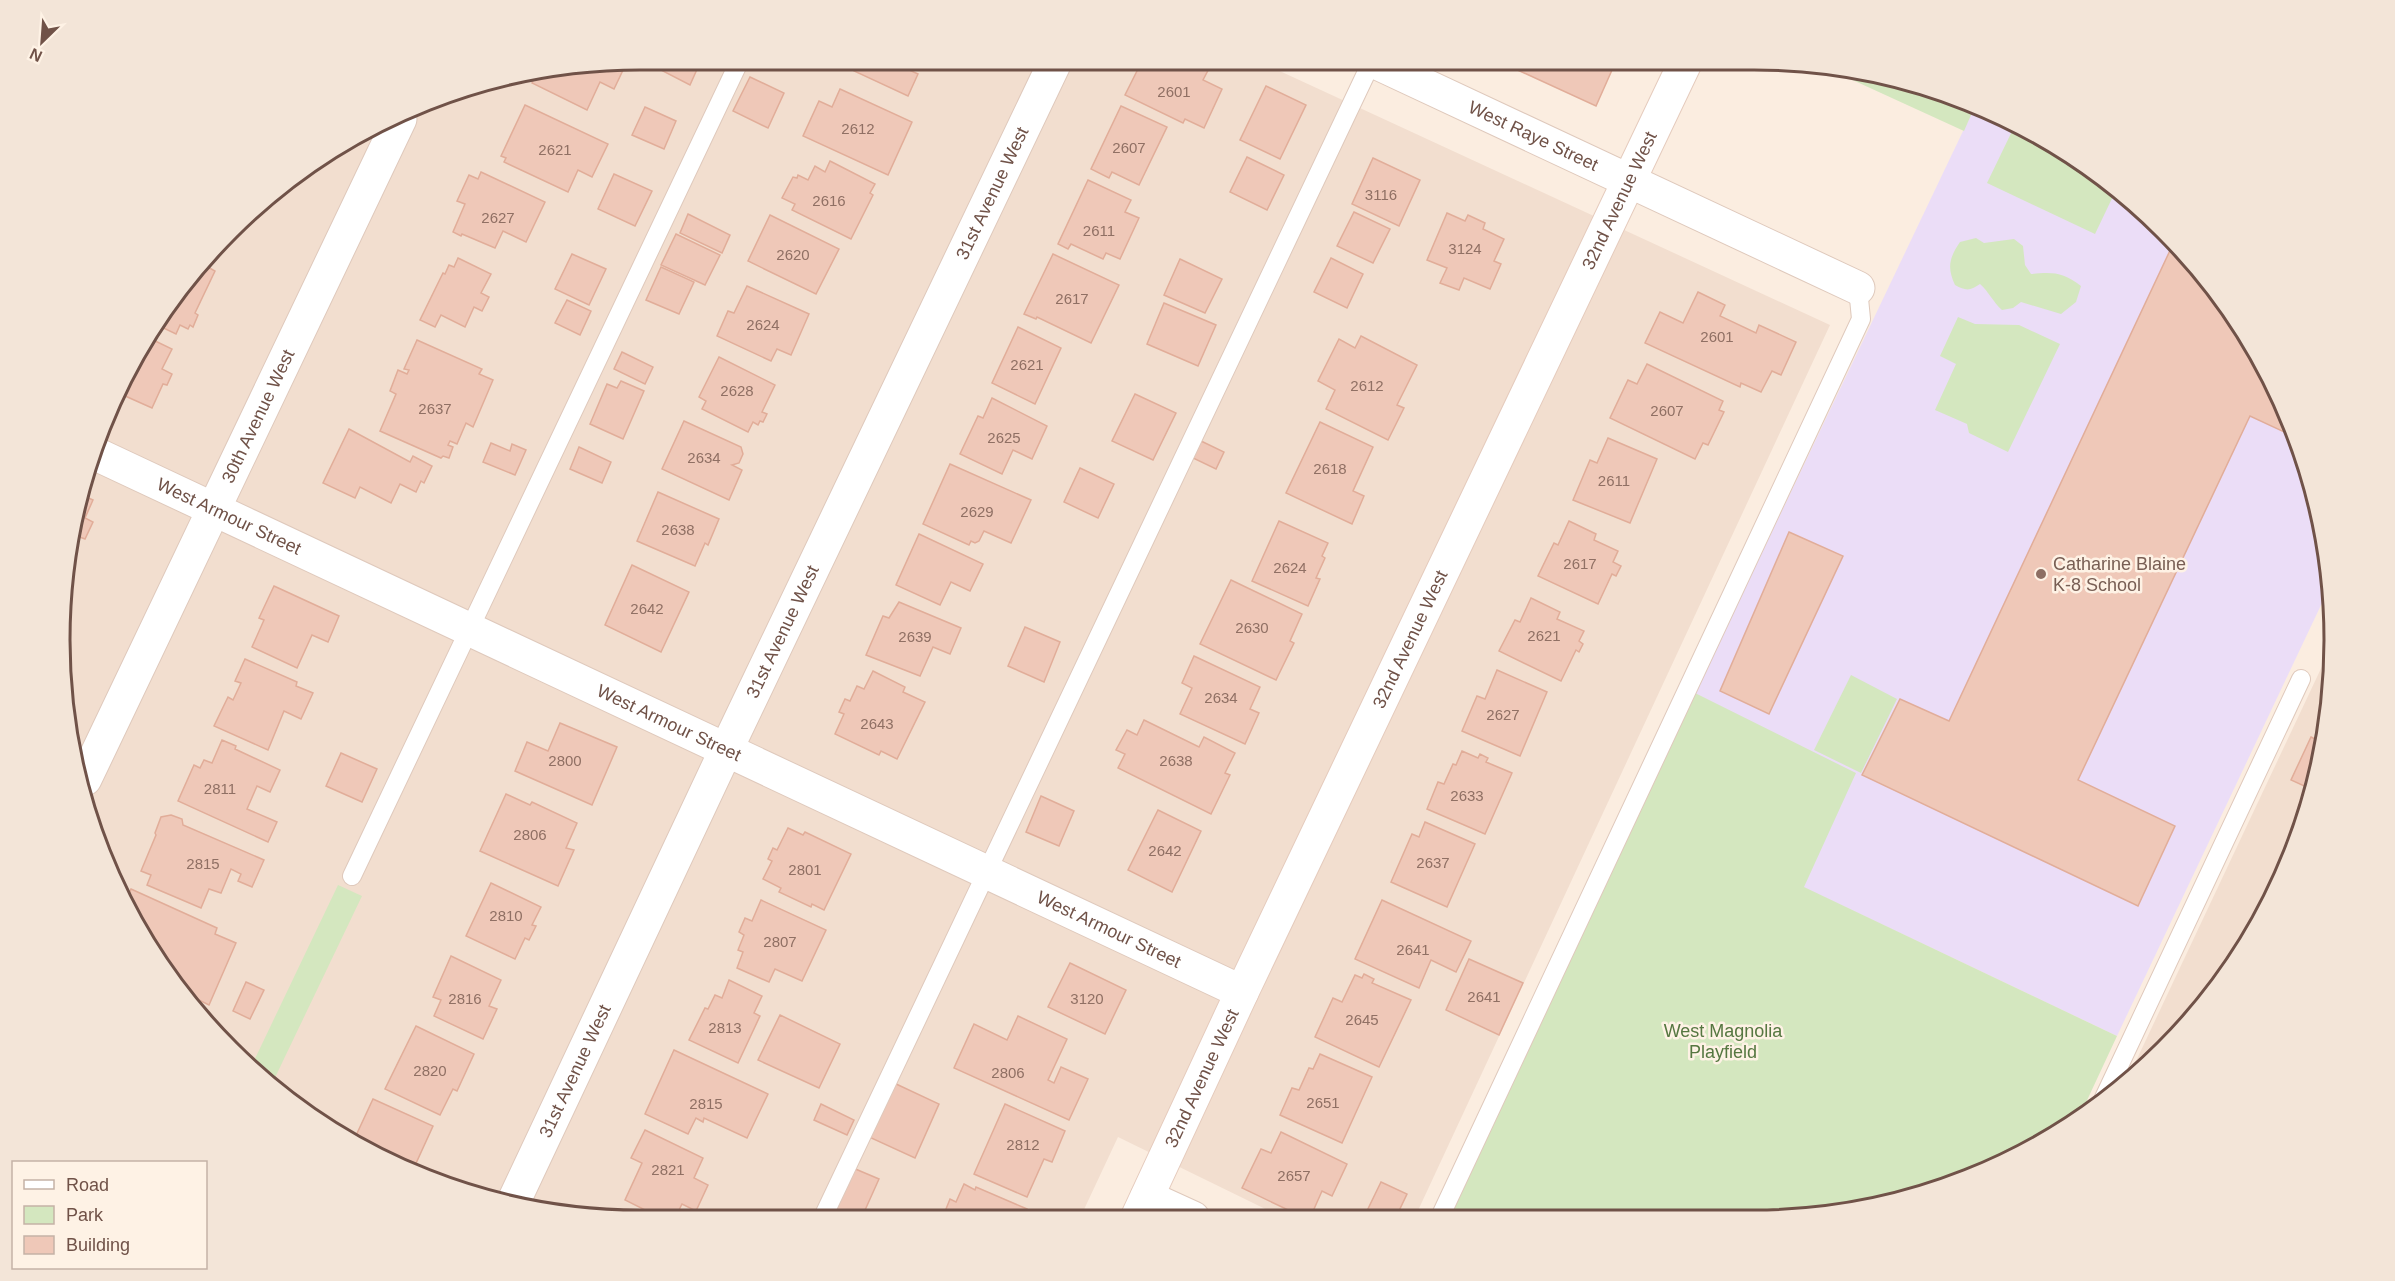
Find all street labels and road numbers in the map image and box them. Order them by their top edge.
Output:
street label: West Raye Street [1465,97,1601,175]
street label: 31st Avenue West [952,124,1032,263]
street label: 32nd Avenue West [1578,128,1661,273]
street label: 30th Avenue West [218,346,299,486]
street label: West Armour Street [154,474,304,559]
street label: 31st Avenue West [742,562,823,701]
street label: 32nd Avenue West [1369,567,1452,712]
street label: West Armour Street [594,681,744,765]
street label: West Armour Street [1034,887,1184,972]
street label: 31st Avenue West [535,1001,615,1141]
street label: 32nd Avenue West [1161,1006,1243,1151]

